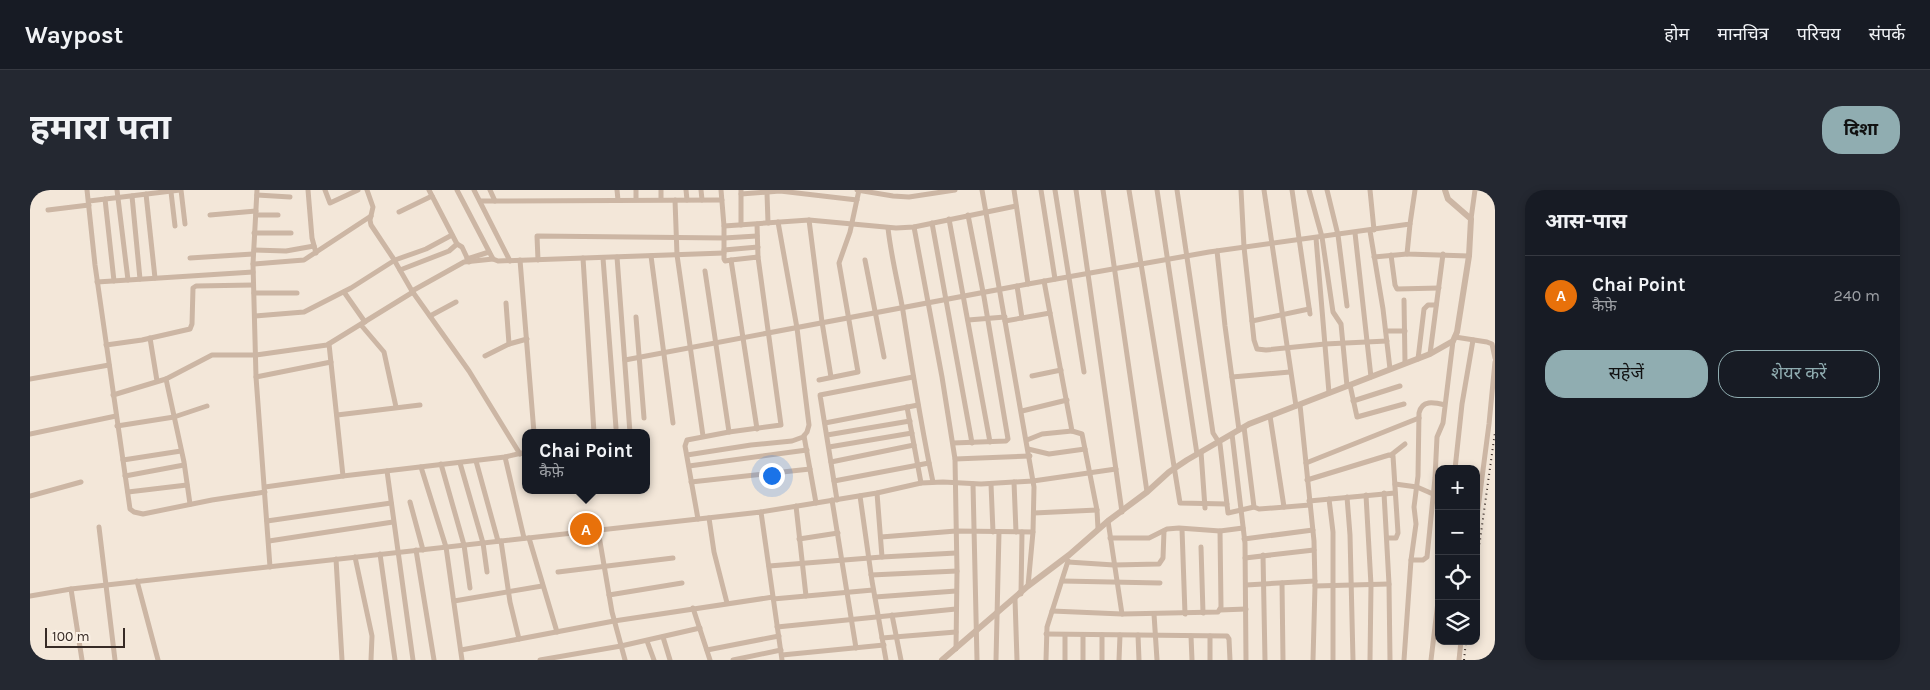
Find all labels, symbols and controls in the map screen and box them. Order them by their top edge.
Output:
text: Waypost [25,21,123,49]
text: होम [1664,23,1689,45]
text: मानचित्र [1717,23,1769,45]
text: परिचय [1797,23,1841,45]
text: संपर्क [1869,23,1905,45]
button: दिशा [1822,106,1900,154]
text: हमारा पता [30,107,171,148]
text: आस-पास [1545,209,1627,233]
text: Chai Point [1592,274,1685,296]
text: A [1556,286,1566,305]
text: 240 m [1834,286,1880,305]
text: कैफ़े [1592,296,1617,315]
button: सहेजें [1545,350,1708,398]
button: शेयर करें [1718,350,1880,398]
popup [522,429,650,494]
text: Chai Point [539,440,633,462]
text: कैफ़े [539,462,564,481]
your location [759,463,785,489]
map controls [1435,465,1480,645]
button: + [1435,465,1480,510]
pin: A [570,510,602,548]
button: − [1435,510,1480,555]
button: locate [1435,555,1480,600]
button: layers [1435,600,1480,645]
scale bar [45,625,125,648]
text: 100 m [52,628,90,645]

